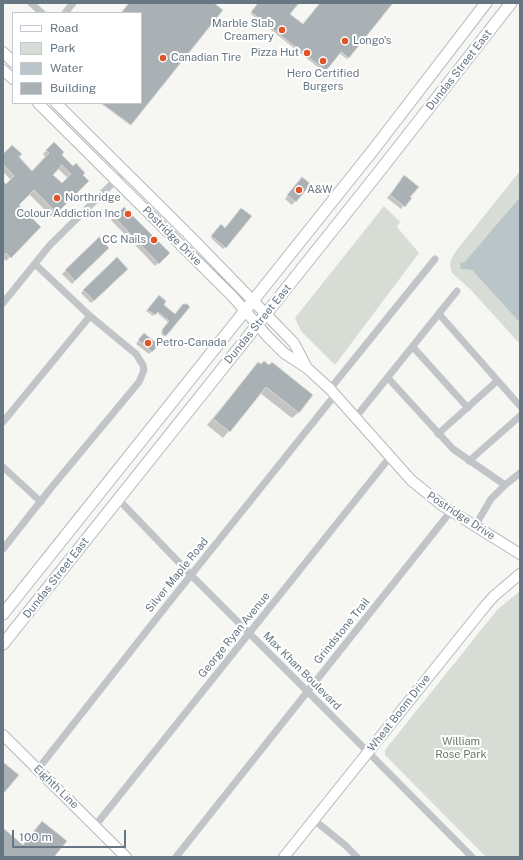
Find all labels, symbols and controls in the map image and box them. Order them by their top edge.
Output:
legend [12,12,142,104]
place label: Marble Slab Creamery [212,17,274,43]
text: Road [50,21,78,35]
marker: Marble Slab Creamery [277,25,287,35]
street label: Dundas Street East [423,27,495,113]
place label: Longo's [353,34,391,48]
marker: Longo's [340,36,350,46]
text: Park [50,41,76,55]
place label: Pizza Hut [251,46,299,60]
marker: Pizza Hut [302,48,312,58]
place label: Canadian Tire [171,51,241,65]
marker: Canadian Tire [158,53,168,63]
marker: Hero Certified Burgers [318,56,328,66]
text: Water [50,61,83,75]
place label: Hero Certified Burgers [287,67,359,93]
text: Building [50,81,96,95]
place label: A&W [307,183,333,197]
marker: A&W [294,185,304,195]
place label: Northridge [65,191,121,205]
marker: Northridge [52,193,62,203]
street label: Postridge Drive [140,204,204,268]
place label: Colour Addiction Inc [17,207,120,221]
marker: Colour Addiction Inc [123,209,133,219]
place label: CC Nails [102,233,146,247]
marker: CC Nails [149,235,159,245]
street label: Dundas Street East [222,282,294,366]
place label: Petro-Canada [156,336,226,350]
marker: Petro-Canada [143,338,153,348]
street label: Postridge Drive [425,489,497,543]
street label: Dundas Street East [20,535,92,621]
street label: Silver Maple Road [143,535,211,615]
street label: George Ryan Avenue [195,590,273,680]
street label: Grindstone Trail [311,595,373,667]
street label: Max Khan Boulevard [260,629,344,713]
street label: Wheat Boom Drive [365,672,433,754]
park label: William Rose Park [435,735,487,761]
street label: Eighth Line [31,762,81,812]
scale bar [14,822,128,848]
text: 100 m [19,830,52,844]

